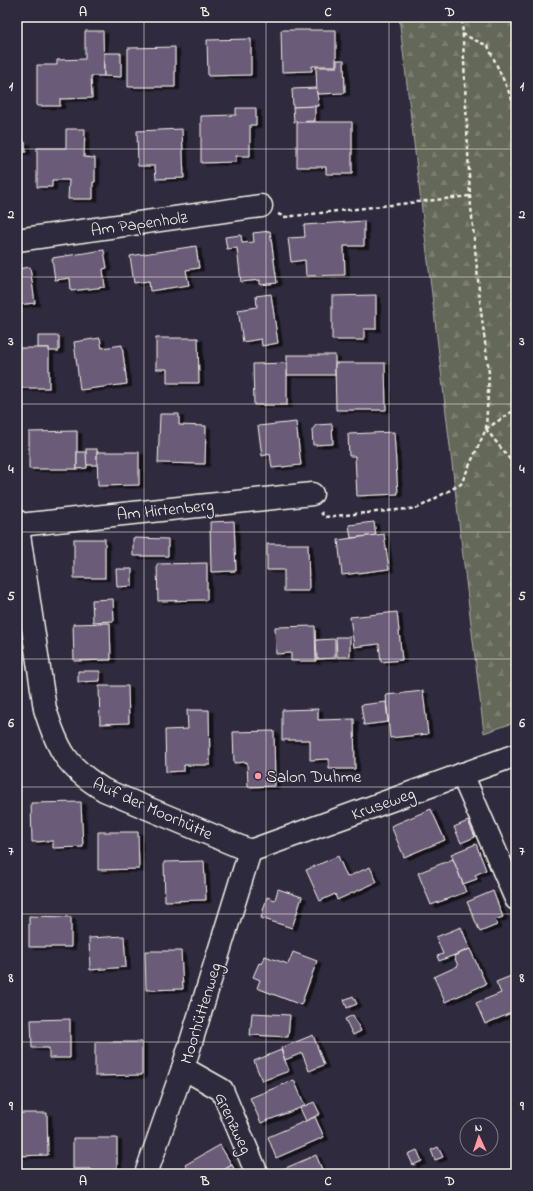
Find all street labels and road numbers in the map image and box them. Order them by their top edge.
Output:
street label: Am Papenholz [89,205,190,244]
street label: Am Hirtenberg [115,493,215,530]
street label: Auf der Moorhütte [88,772,217,847]
street label: Kruseweg [348,781,419,829]
street label: Moorhüttenweg [174,960,231,1068]
street label: Grenzweg [206,1089,258,1159]

